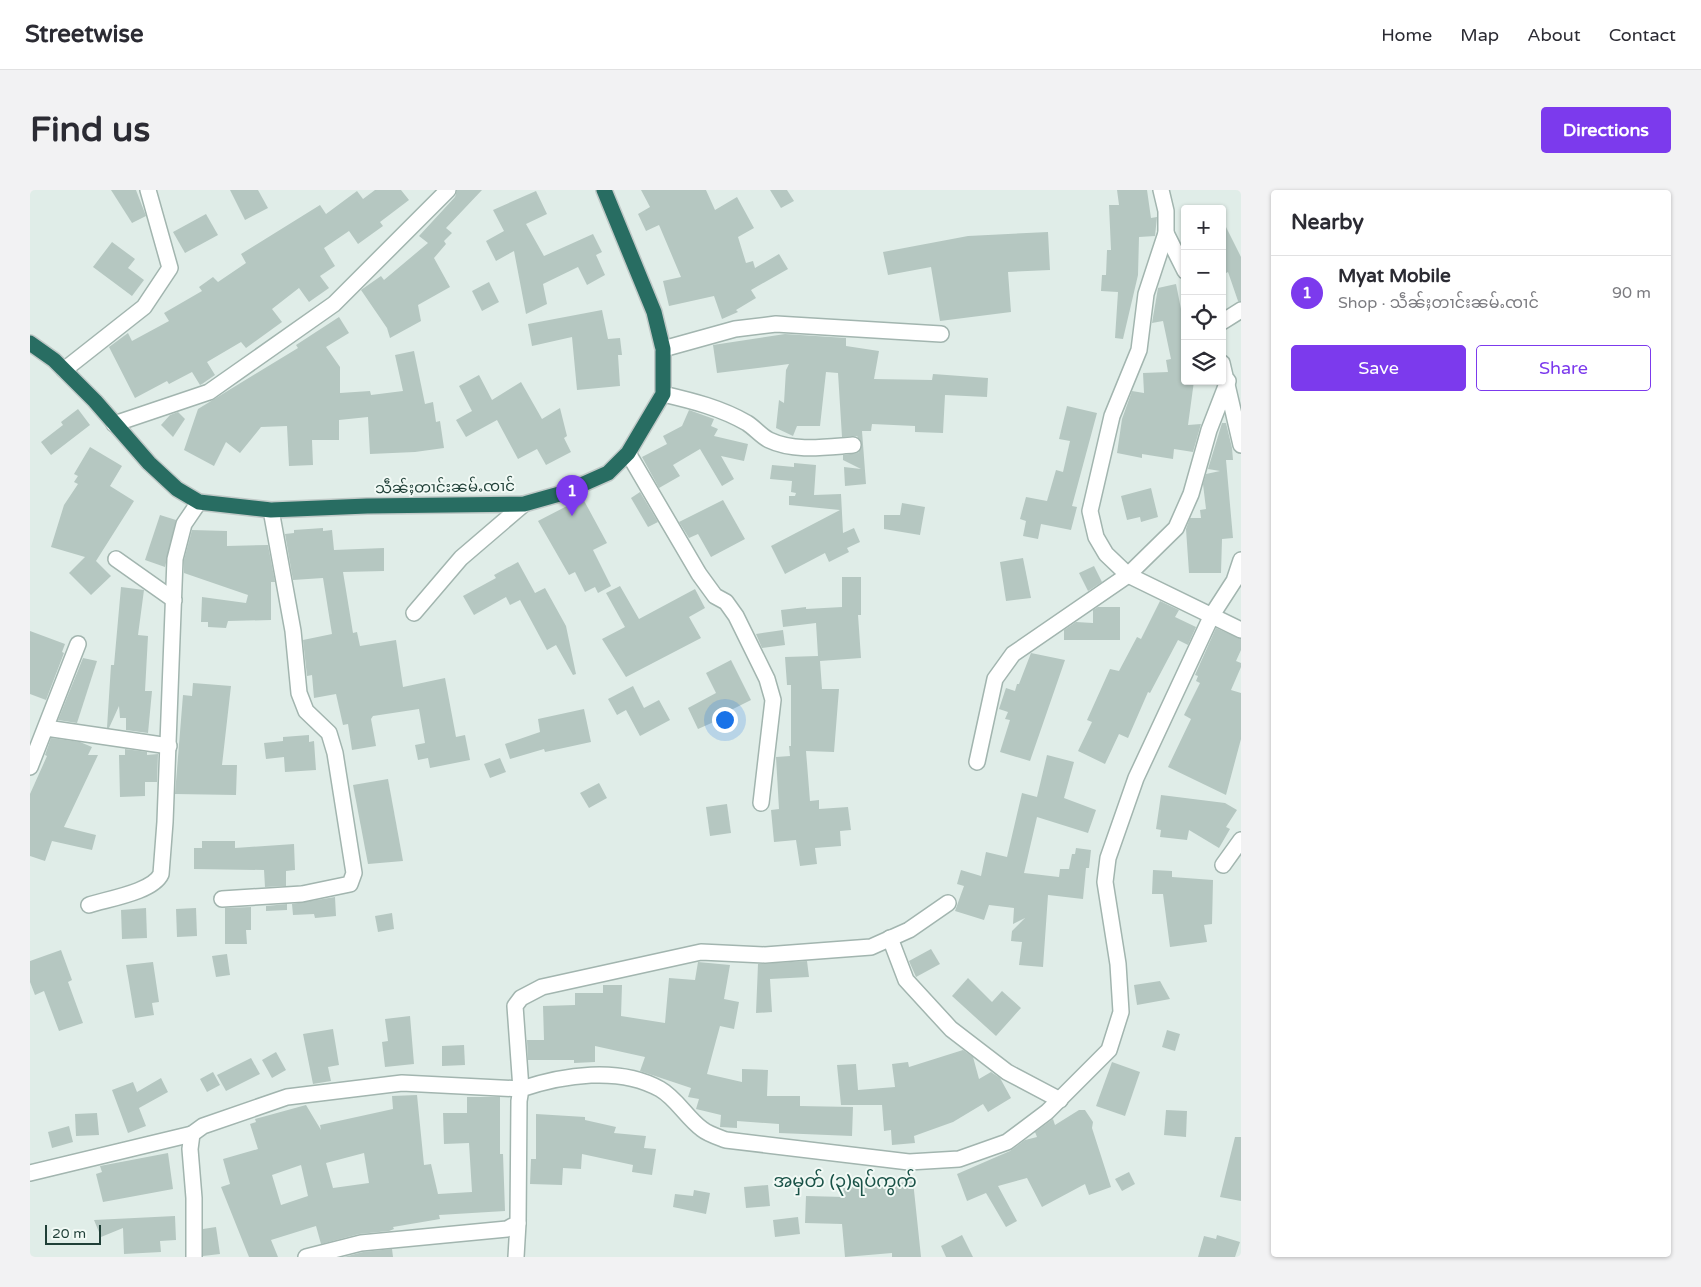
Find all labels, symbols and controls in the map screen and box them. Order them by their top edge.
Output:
text: Streetwise [25,20,144,49]
text: Home [1381,24,1432,46]
text: Map [1460,24,1499,46]
text: About [1527,24,1581,46]
text: Contact [1609,24,1676,46]
button: Directions [1541,107,1671,153]
text: Find us [30,109,150,151]
map controls [1181,205,1226,385]
button: + [1181,205,1226,250]
text: Nearby [1291,210,1364,235]
button: − [1181,250,1226,295]
text: Myat Mobile [1338,265,1451,287]
text: 1 [1302,283,1312,303]
text: 90 m [1612,283,1651,303]
text: Shop · သဵၼ်ႈတၢင်းၼမ်ႉၸၢင် [1338,293,1539,313]
button: locate [1181,295,1226,340]
button: layers [1181,340,1226,385]
button: Save [1291,345,1466,391]
button: Share [1476,345,1651,391]
pin: 1 [556,475,588,516]
street label: သဵၼ်ႈတၢင်းၼမ်ႉၸၢင် [375,476,515,497]
your location [712,707,738,733]
district label: အမှတ် (၃)ရပ်ကွက် [773,1168,917,1196]
scale bar [45,1222,101,1245]
text: 20 m [52,1225,86,1242]

